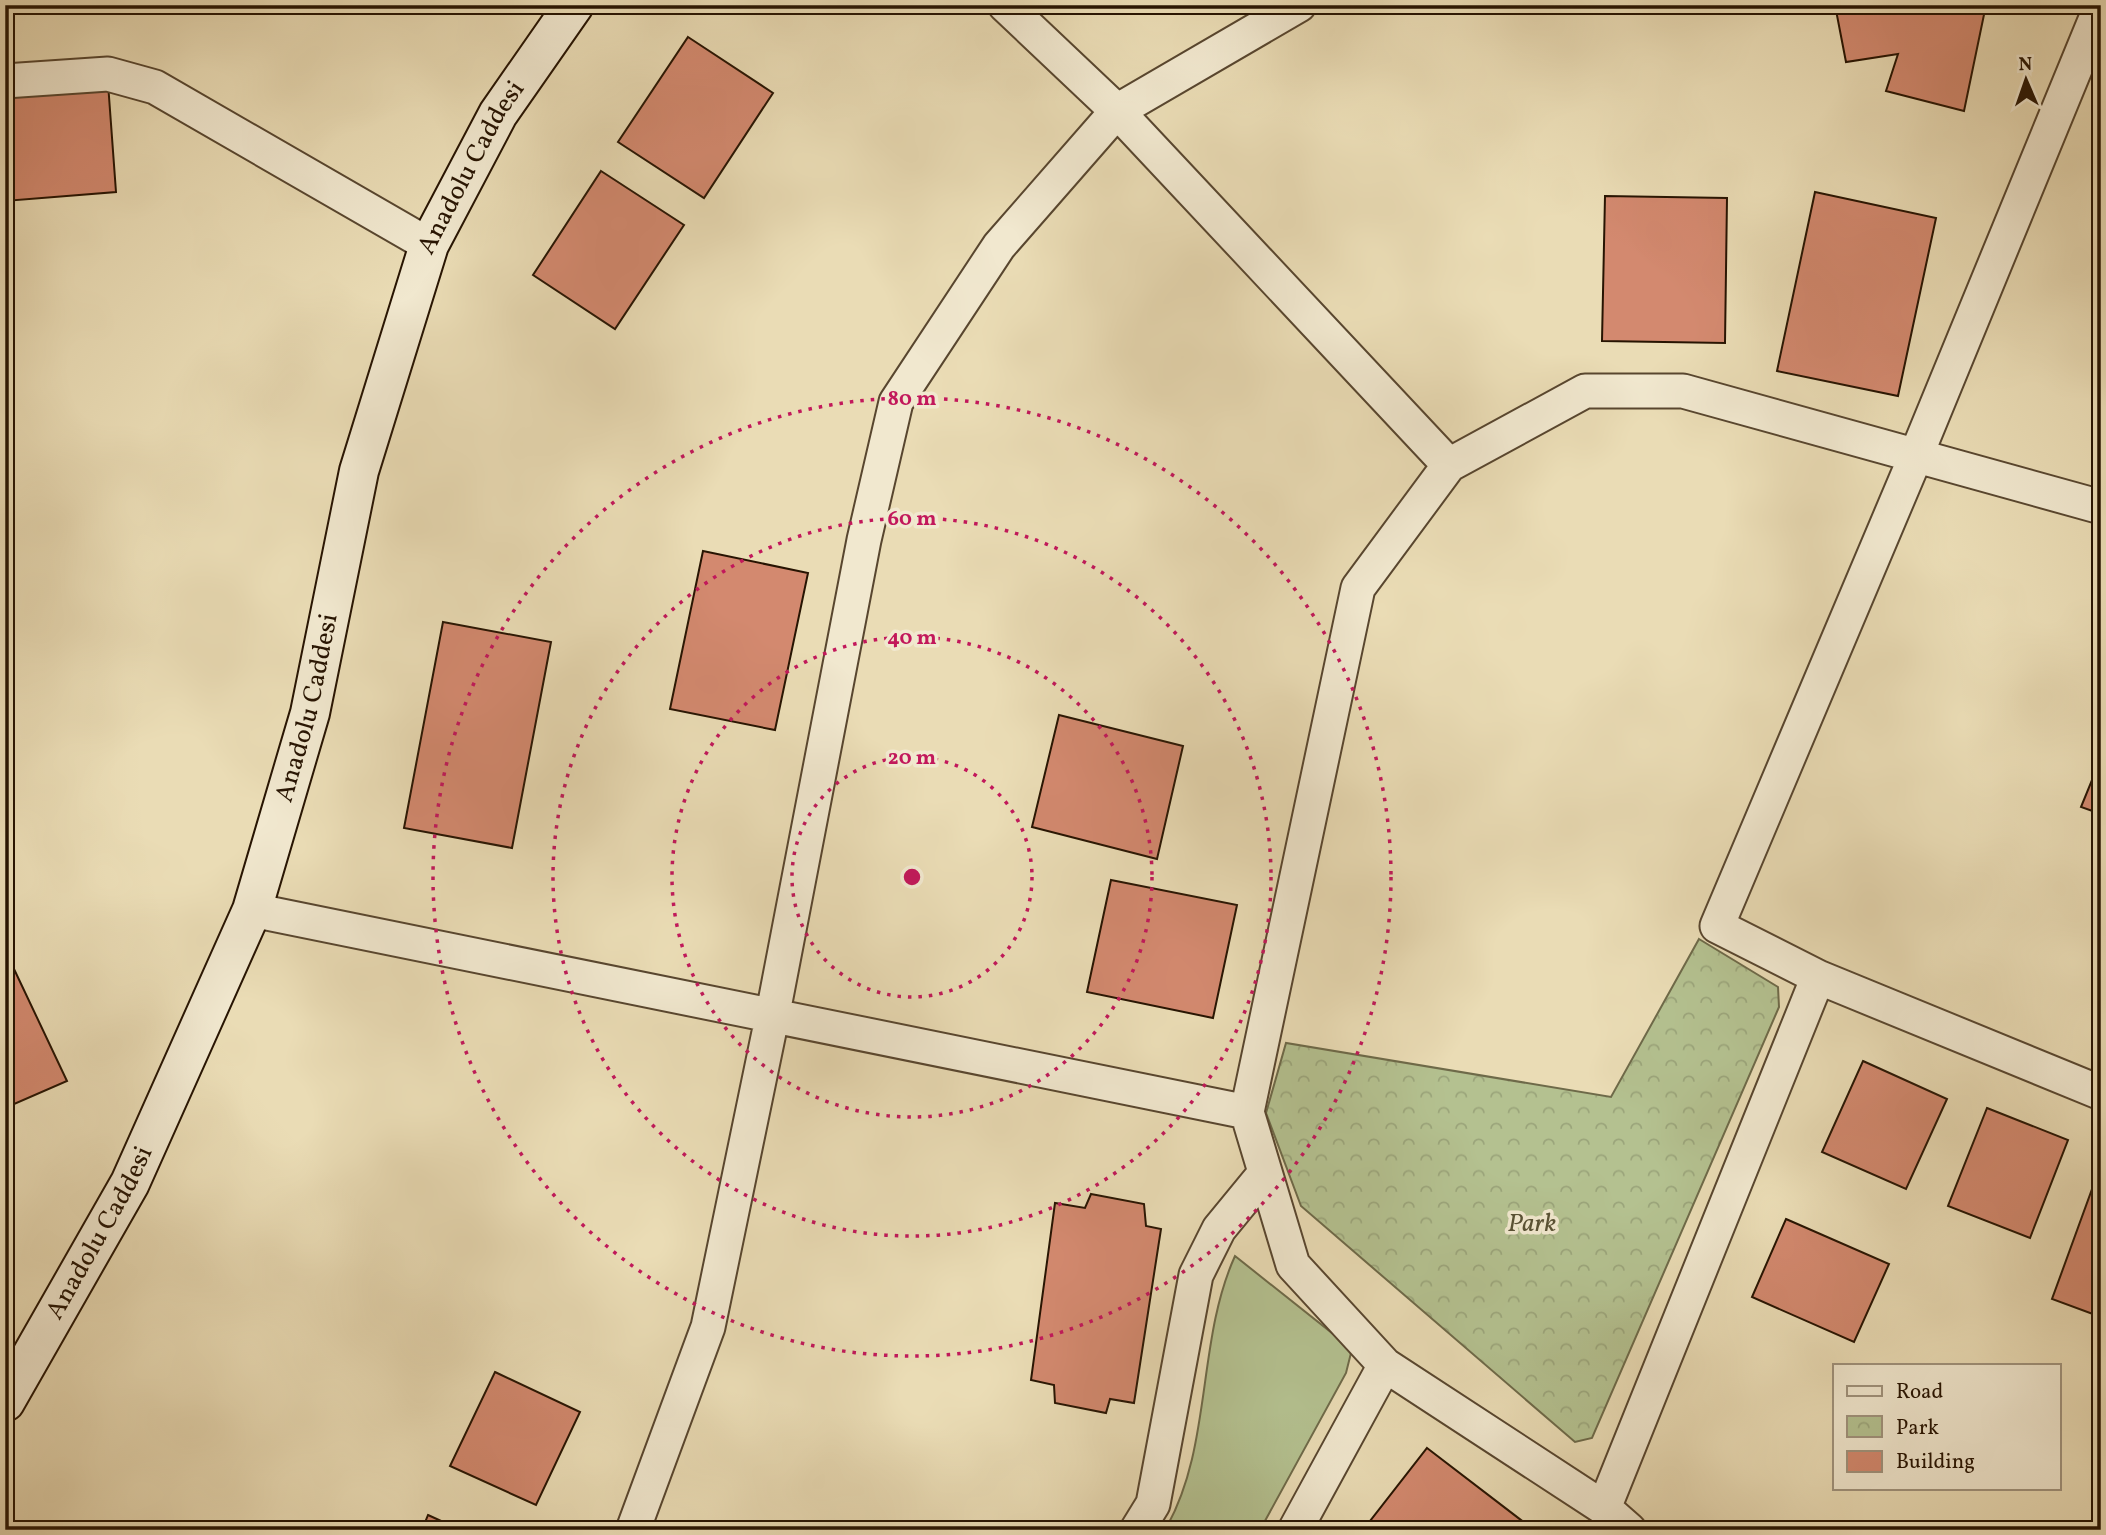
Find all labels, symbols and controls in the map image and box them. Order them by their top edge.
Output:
north arrow [1990,46,2060,116]
text: N [2018,52,2033,78]
street label: Anadolu Caddesi [409,74,534,261]
text: 80 m [888,385,936,414]
text: 60 m [888,505,936,534]
street label: Anadolu Caddesi [267,610,348,807]
text: 40 m [887,624,937,653]
text: 20 m [888,744,936,773]
centre of rings [900,865,924,889]
street label: Anadolu Caddesi [38,1141,162,1326]
park label: Park [1508,1206,1556,1242]
legend [1833,1364,2060,1490]
text: Road [1896,1378,1943,1407]
text: Park [1896,1414,1939,1443]
text: Building [1896,1448,1975,1477]

